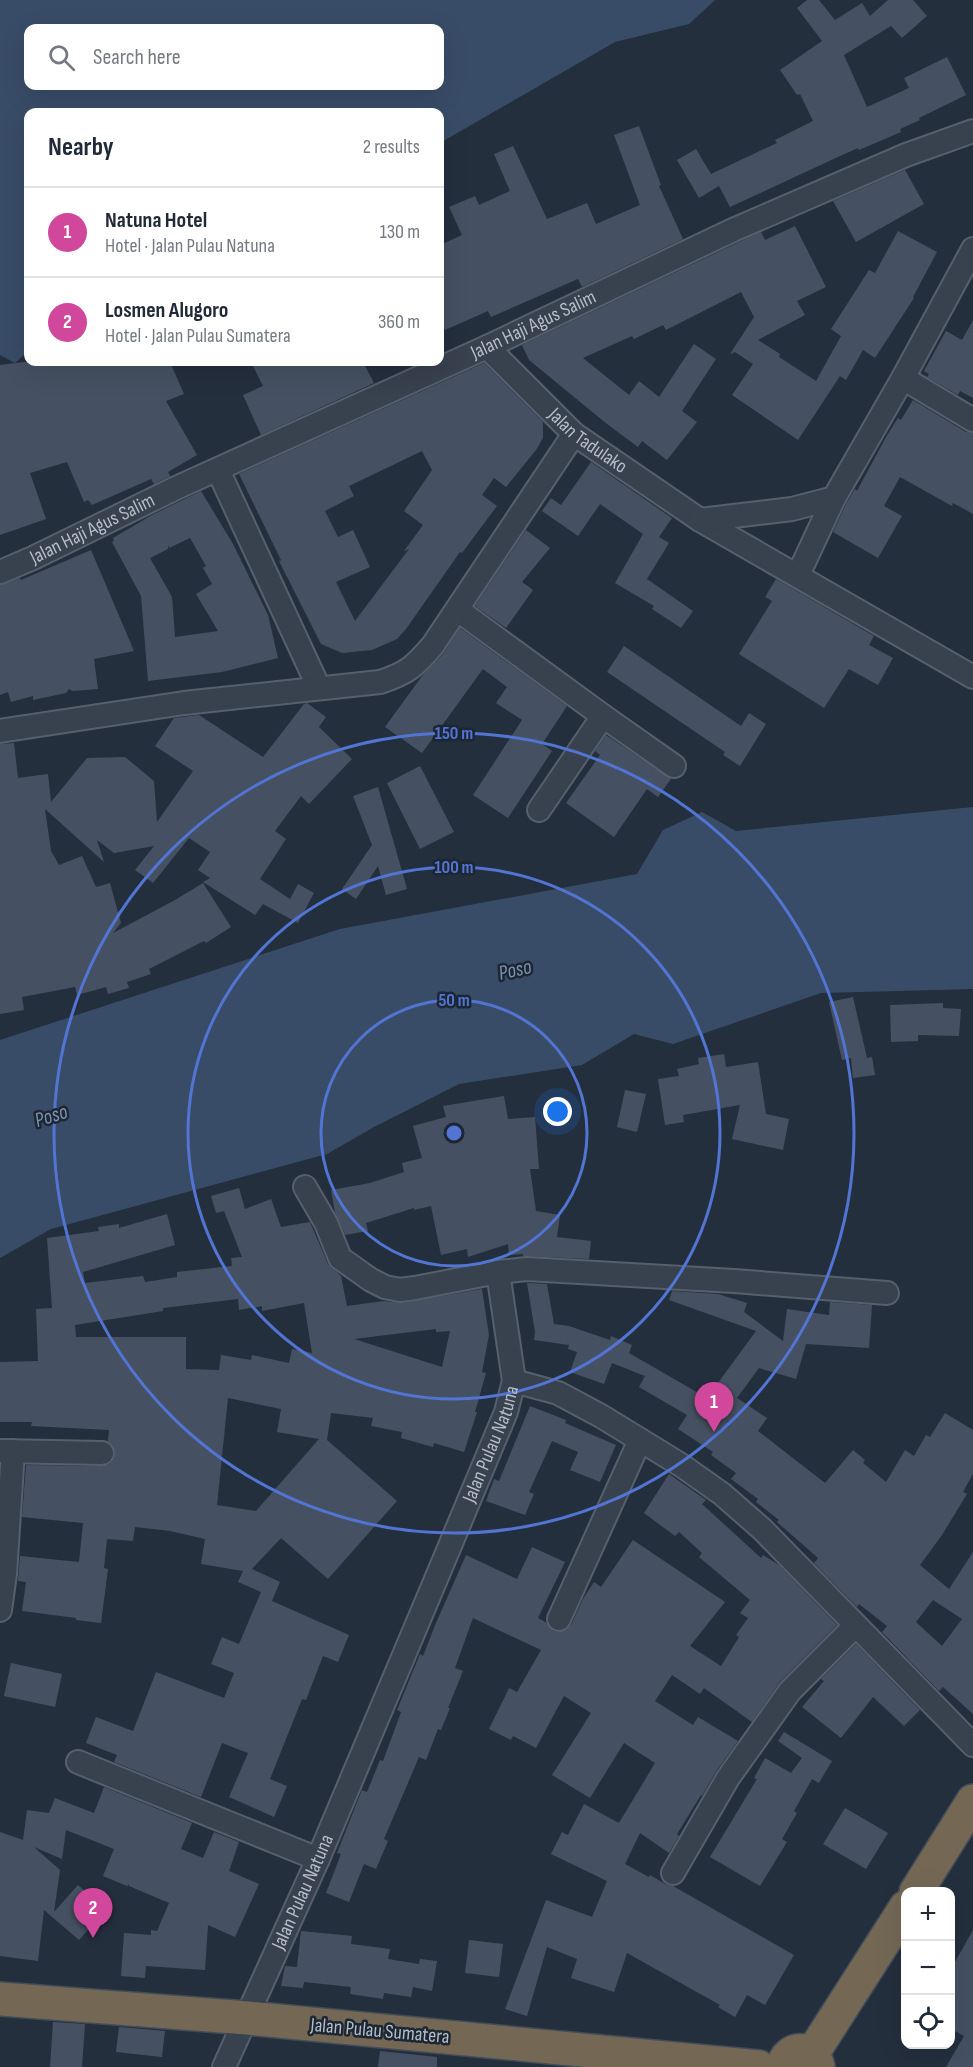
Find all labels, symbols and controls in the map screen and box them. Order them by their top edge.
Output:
search box [24,24,444,90]
icon: search [45,41,78,74]
text: Search here [93,44,180,71]
text: Nearby [48,132,114,163]
text: 2 results [363,135,420,159]
text: Natuna Hotel [105,207,207,234]
text: 1 [64,220,71,244]
text: 130 m [380,220,420,244]
text: Hotel · Jalan Pulau Natuna [105,234,275,258]
street label: Jalan Haji Agus Salim [466,285,600,365]
text: Losmen Alugoro [105,297,228,324]
text: 2 [63,310,72,334]
text: 360 m [378,310,420,334]
text: Hotel · Jalan Pulau Sumatera [105,324,291,348]
street label: Jalan Tadulako [542,402,632,479]
street label: Jalan Haji Agus Salim [25,488,159,570]
text: 150 m [435,723,473,744]
text: 100 m [435,857,474,878]
water label: Poso [496,954,534,986]
text: 50 m [438,990,470,1011]
your location [543,1097,572,1126]
water label: Poso [31,1099,71,1133]
centre of rings [444,1123,464,1143]
pin: 1 [694,1382,734,1432]
street label: Jalan Pulau Natuna [457,1383,524,1507]
street label: Jalan Pulau Natuna [266,1831,339,1954]
map controls [901,1887,955,2049]
button: + [901,1887,955,1941]
pin: 2 [74,1888,112,1938]
button: − [901,1941,955,1995]
button: locate [901,1995,955,2049]
street label: Jalan Pulau Sumatera [309,2013,450,2049]

